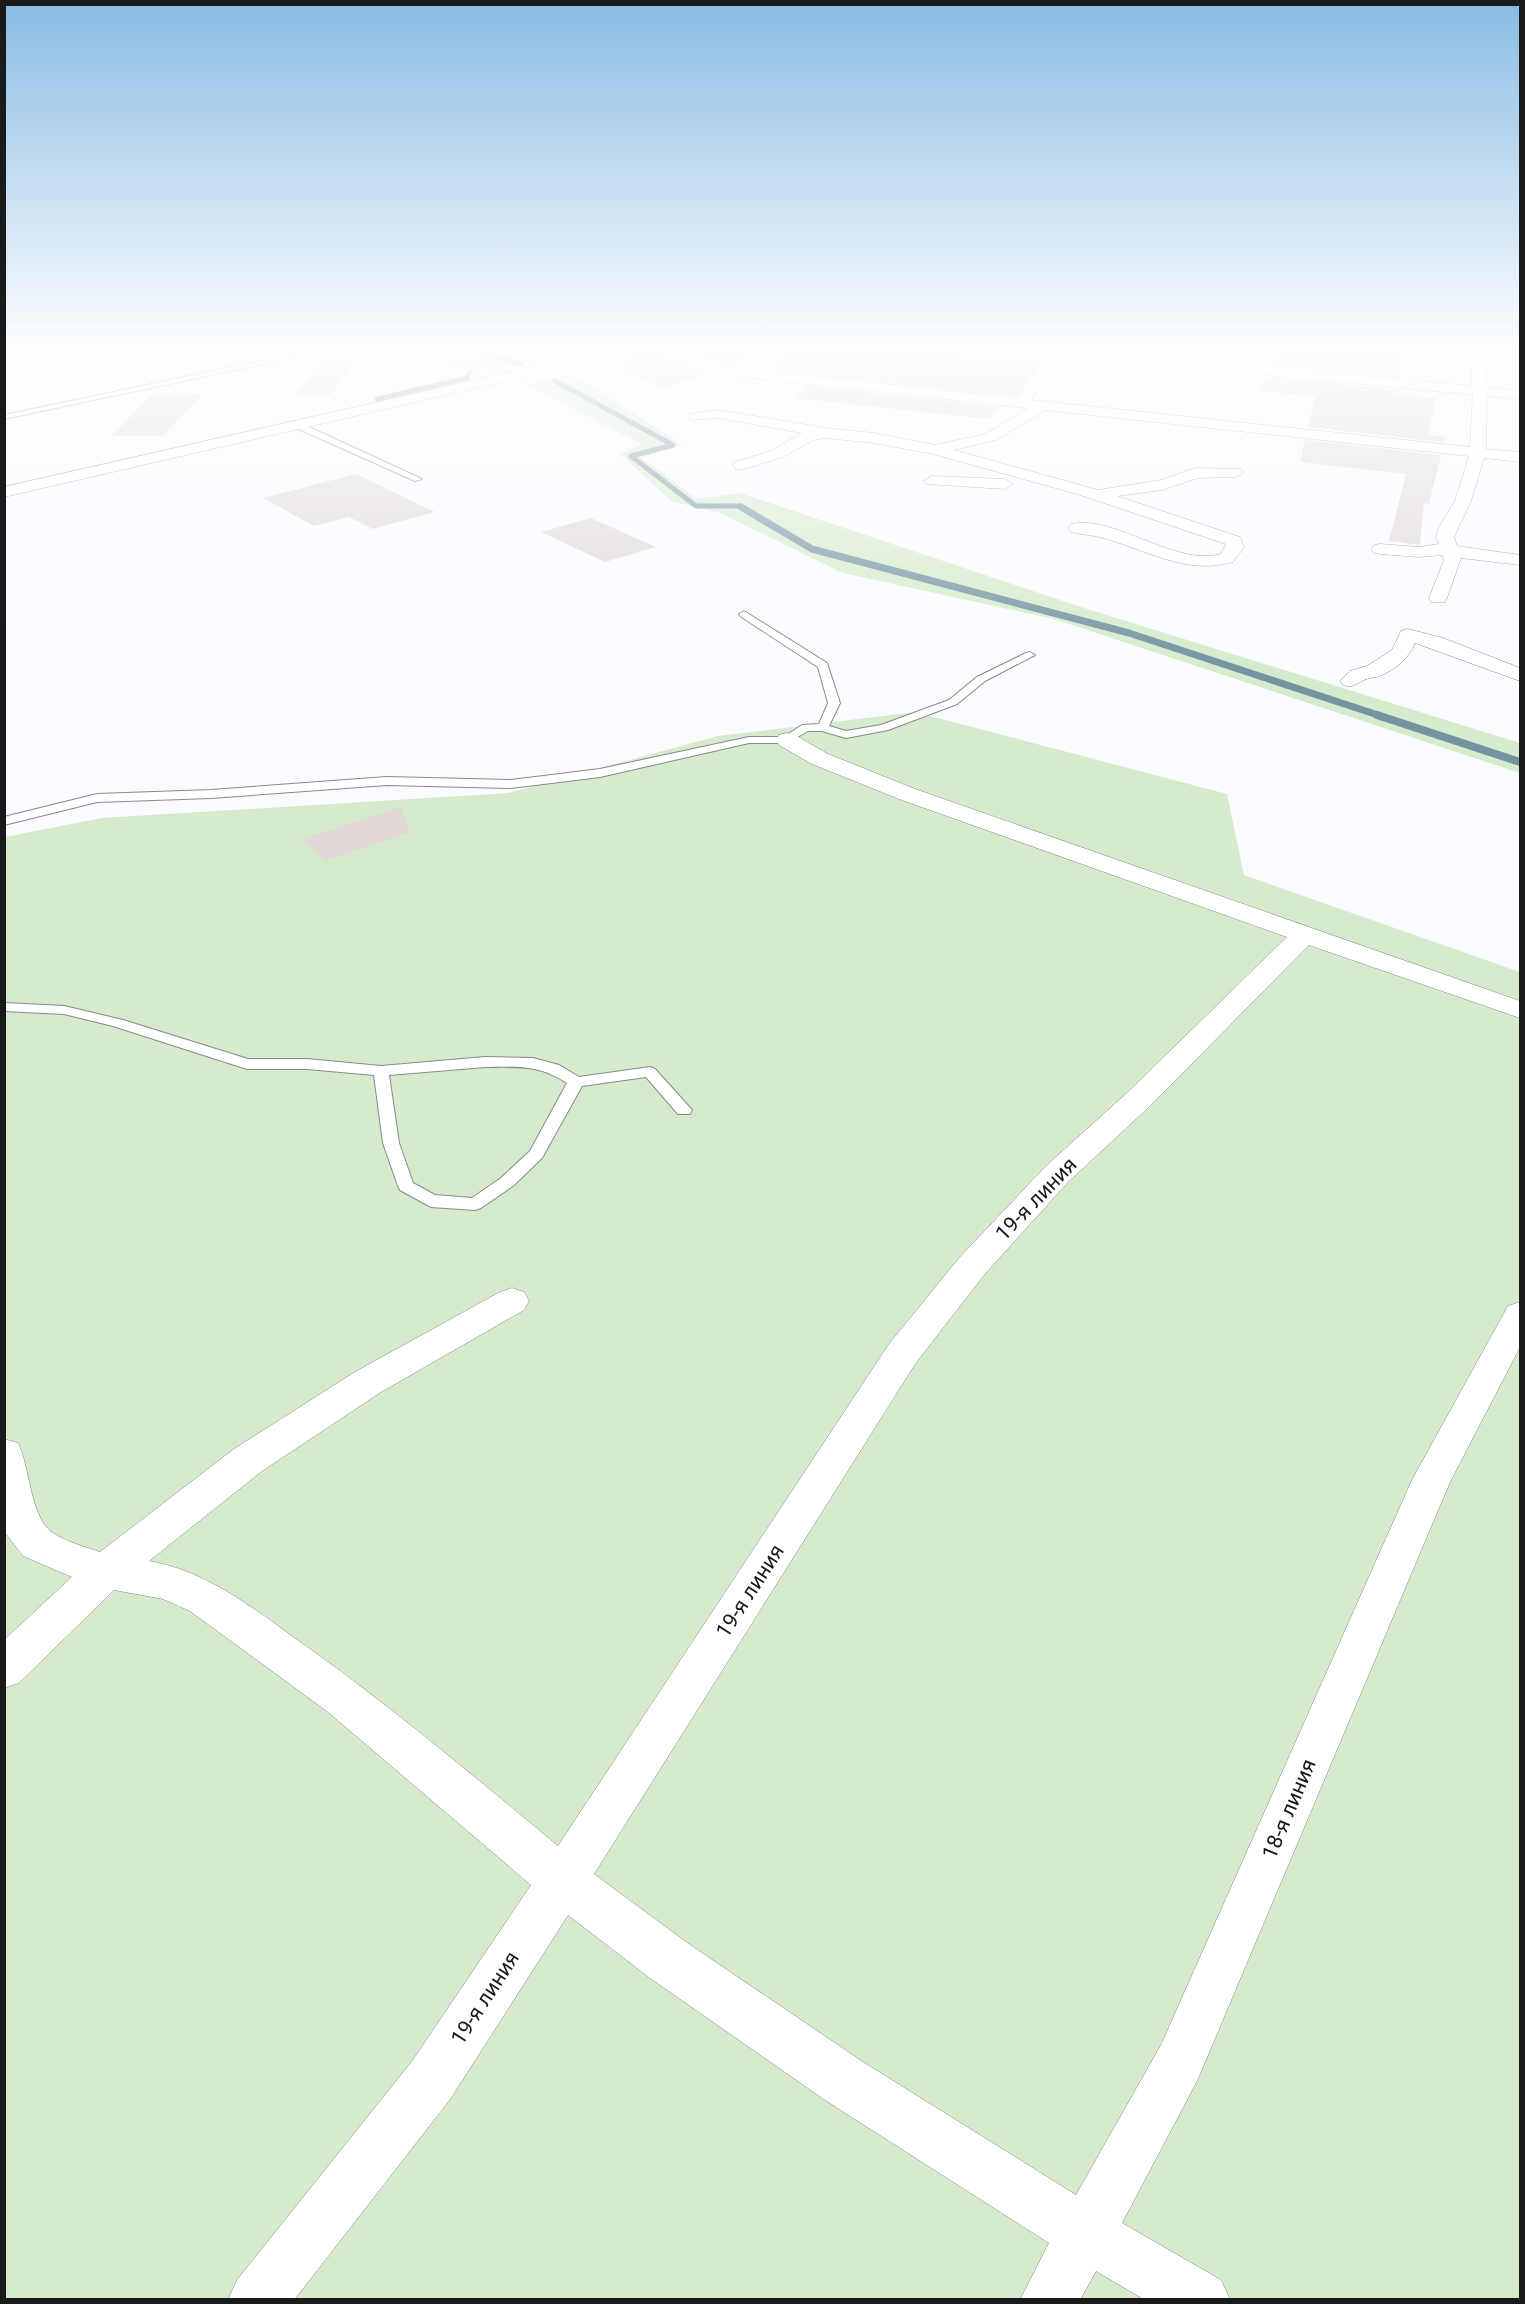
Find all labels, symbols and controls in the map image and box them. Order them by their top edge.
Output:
street label: 19-я линия [990,1152,1082,1246]
street label: 19-я линия [711,1540,789,1642]
street label: 18-я линия [1257,1755,1321,1863]
street label: 19-я линия [446,1947,524,2049]

